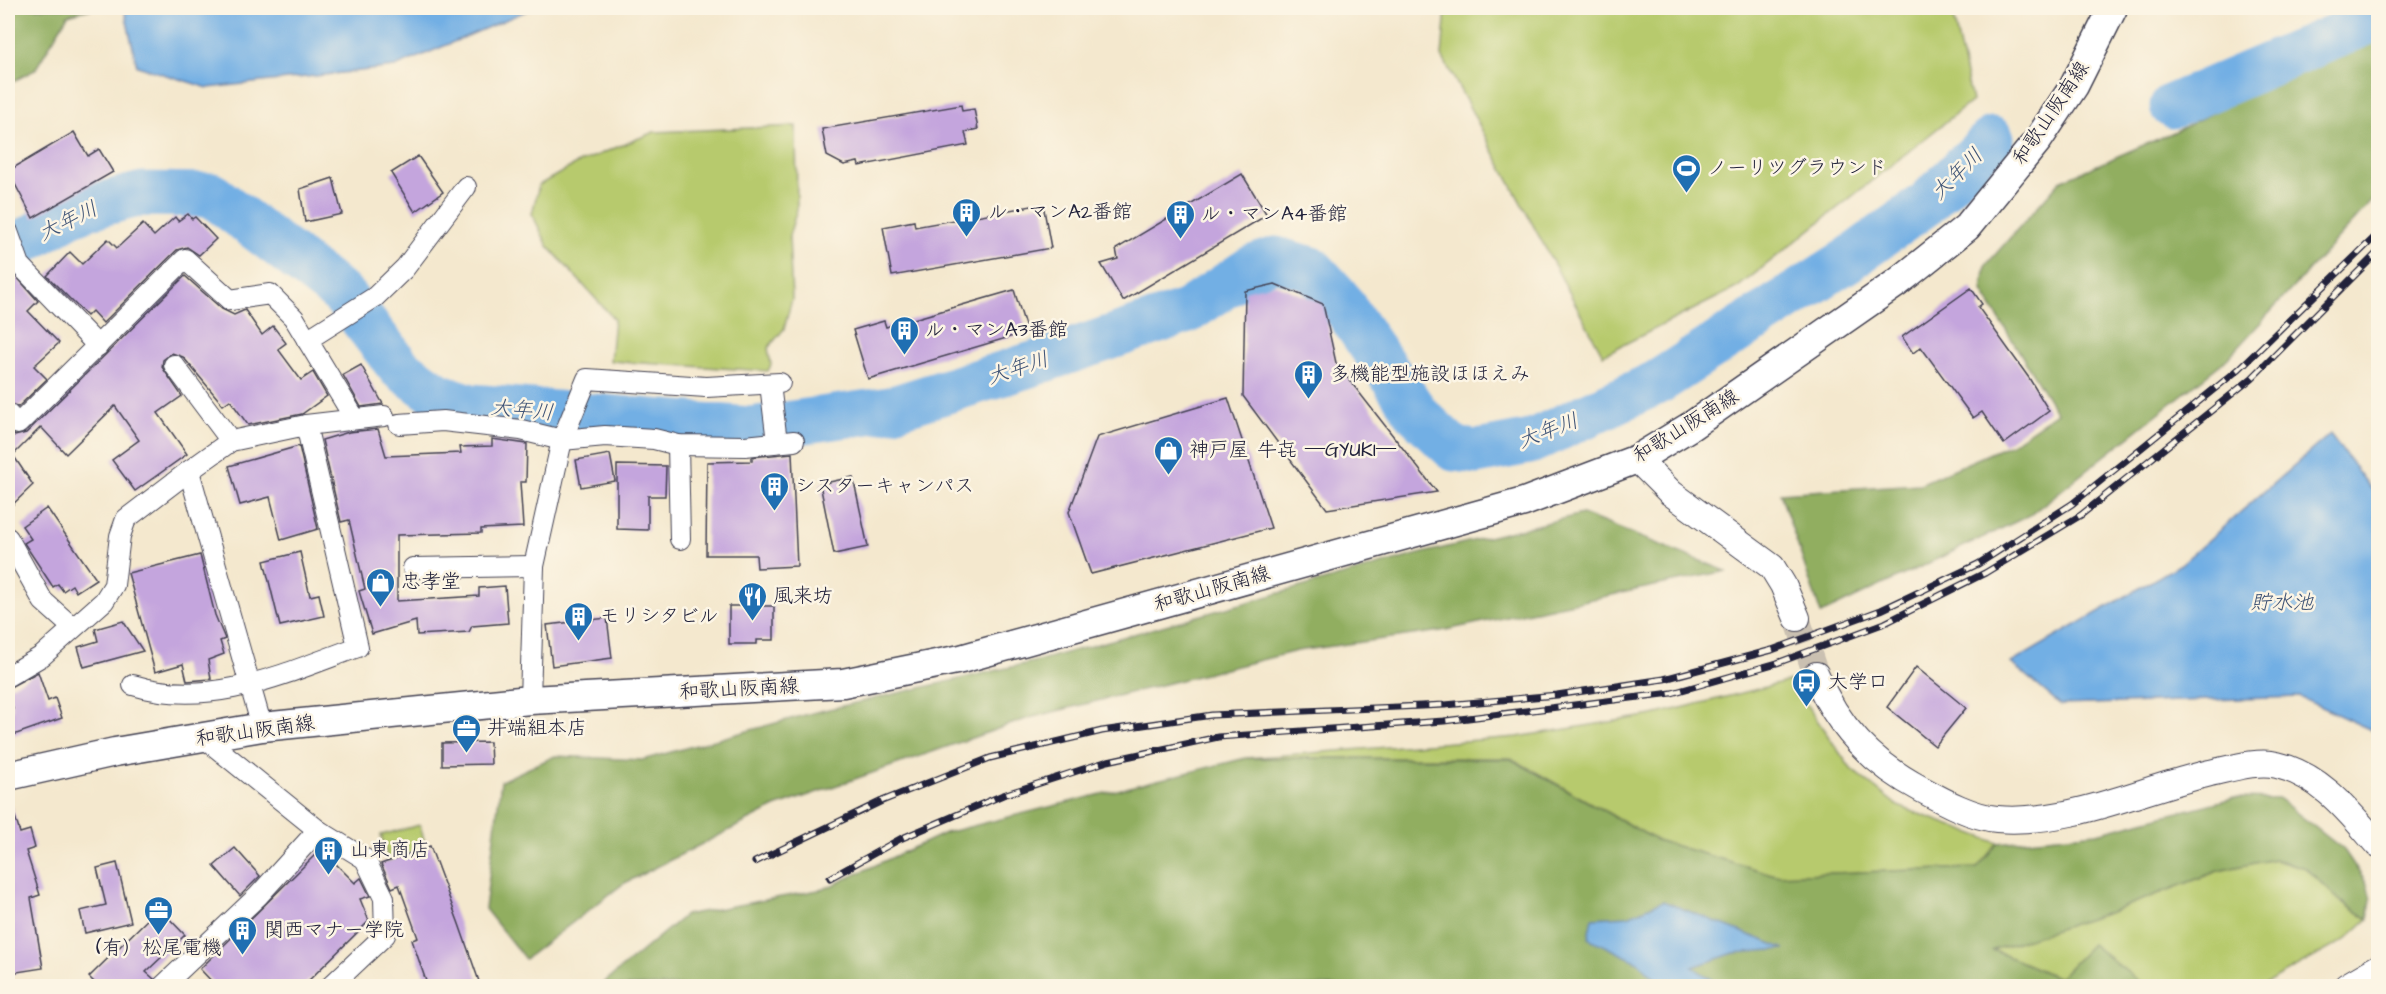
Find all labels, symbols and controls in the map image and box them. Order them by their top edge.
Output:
street label: 和歌山阪南線 [2006,55,2096,171]
water label: 大年川 [1924,141,1990,207]
sports icon: ノーリツグラウンド [1670,152,1702,194]
place label: ノーリツグラウンド [1707,154,1887,182]
water label: 大年川 [33,194,103,248]
building icon: ル・マンA2番館 [951,196,983,238]
place label: ル・マンA2番館 [988,198,1132,226]
building icon: ル・マンA4番館 [1164,198,1196,240]
place label: ル・マンA4番館 [1201,200,1347,228]
building icon: ル・マンA3番館 [888,314,920,356]
place label: ル・マンA3番館 [925,316,1068,344]
water label: 大年川 [984,344,1052,392]
building icon: 多機能型施設ほほえみ [1293,358,1325,400]
place label: 多機能型施設ほほえみ [1330,360,1530,388]
street label: 和歌山阪南線 [1628,382,1744,470]
water label: 大年川 [489,393,555,427]
water label: 大年川 [1513,406,1583,456]
shop icon: 神戸屋 牛㐂 ―GYUKI― [1152,434,1184,476]
place label: 神戸屋 牛㐂 ―GYUKI― [1189,436,1397,464]
building icon: シスターキャンパス [758,470,790,512]
place label: シスターキャンパス [795,472,974,500]
street label: 和歌山阪南線 [1150,559,1274,619]
shop icon: 忠孝堂 [364,566,396,608]
place label: 忠孝堂 [401,568,461,596]
restaurant icon: 風来坊 [736,580,768,622]
place label: 風来坊 [773,582,833,610]
water label: 貯水池 [2251,588,2314,617]
building icon: モリシタビル [563,600,595,642]
place label: モリシタビル [600,602,719,630]
bus stop icon: 大学口 [1791,666,1823,708]
place label: 大学口 [1828,668,1888,696]
street label: 和歌山阪南線 [678,672,800,706]
street label: 和歌山阪南線 [194,709,316,753]
office icon: 井端組本店 [450,712,482,754]
place label: 井端組本店 [487,714,587,742]
building icon: 山東商店 [313,834,345,876]
place label: 山東商店 [350,836,430,864]
office icon: (有）松尾電機 [143,894,175,936]
building icon: 関西マナー学院 [227,914,259,956]
place label: 関西マナー学院 [264,916,404,944]
place label: (有）松尾電機 [96,934,222,962]

